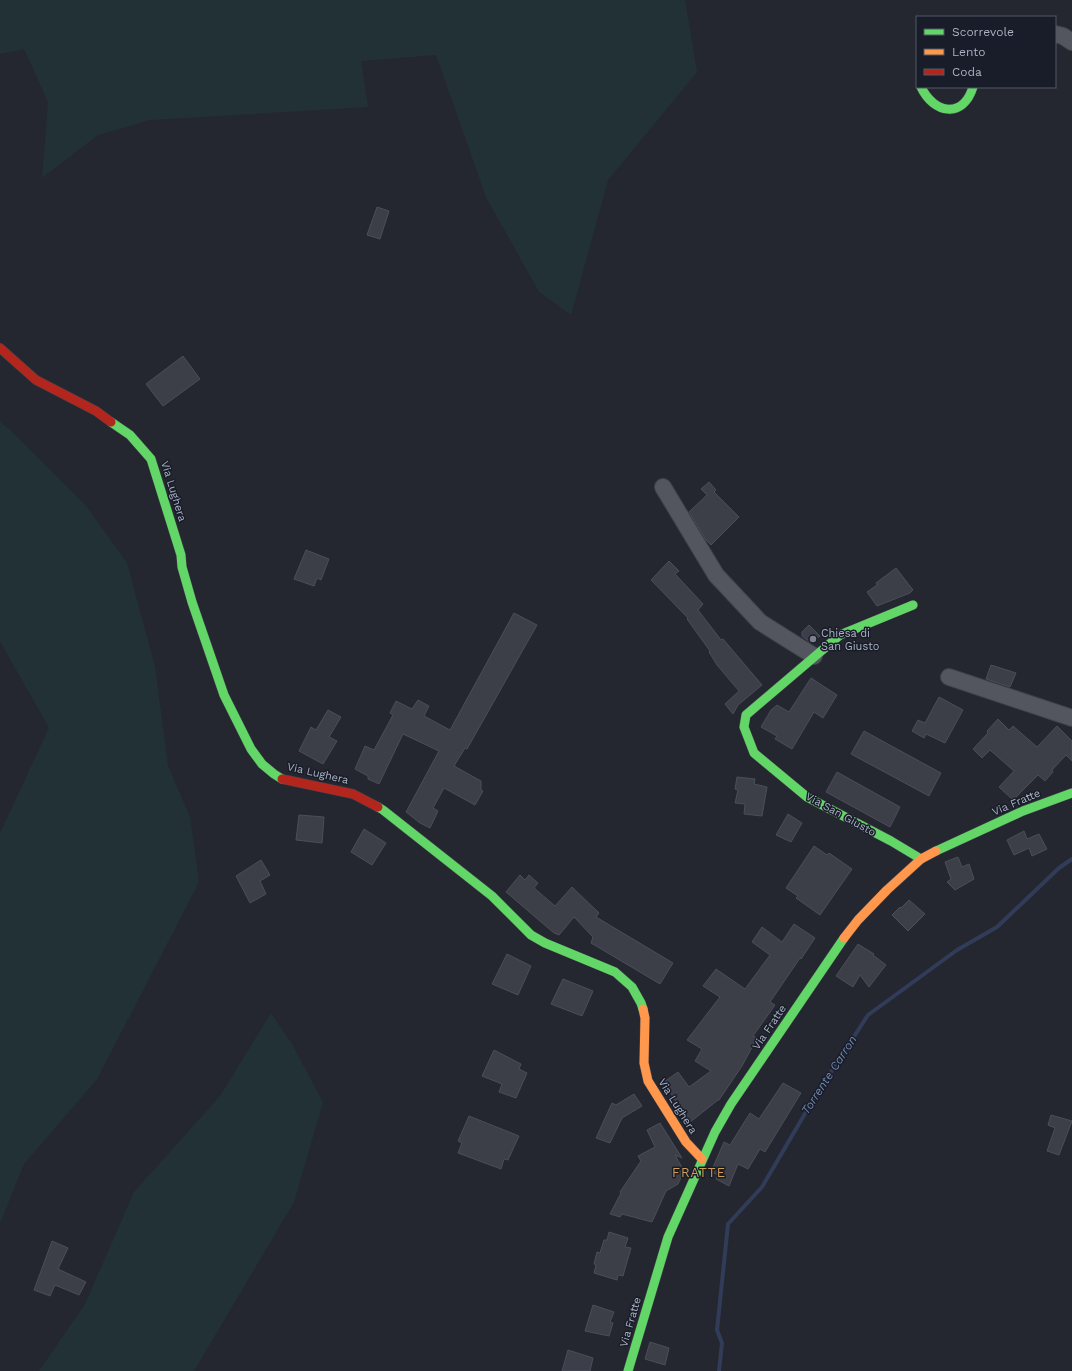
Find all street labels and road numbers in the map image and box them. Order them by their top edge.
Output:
street label: Via Lughera [158,459,189,523]
street label: Via Lughera [286,760,350,787]
street label: Via Fratte [990,786,1042,818]
street label: Via San Giusto [803,790,878,839]
street label: Via Fratte [750,1002,789,1052]
street label: Via Lughera [655,1076,700,1136]
street label: Via Fratte [617,1296,644,1349]

